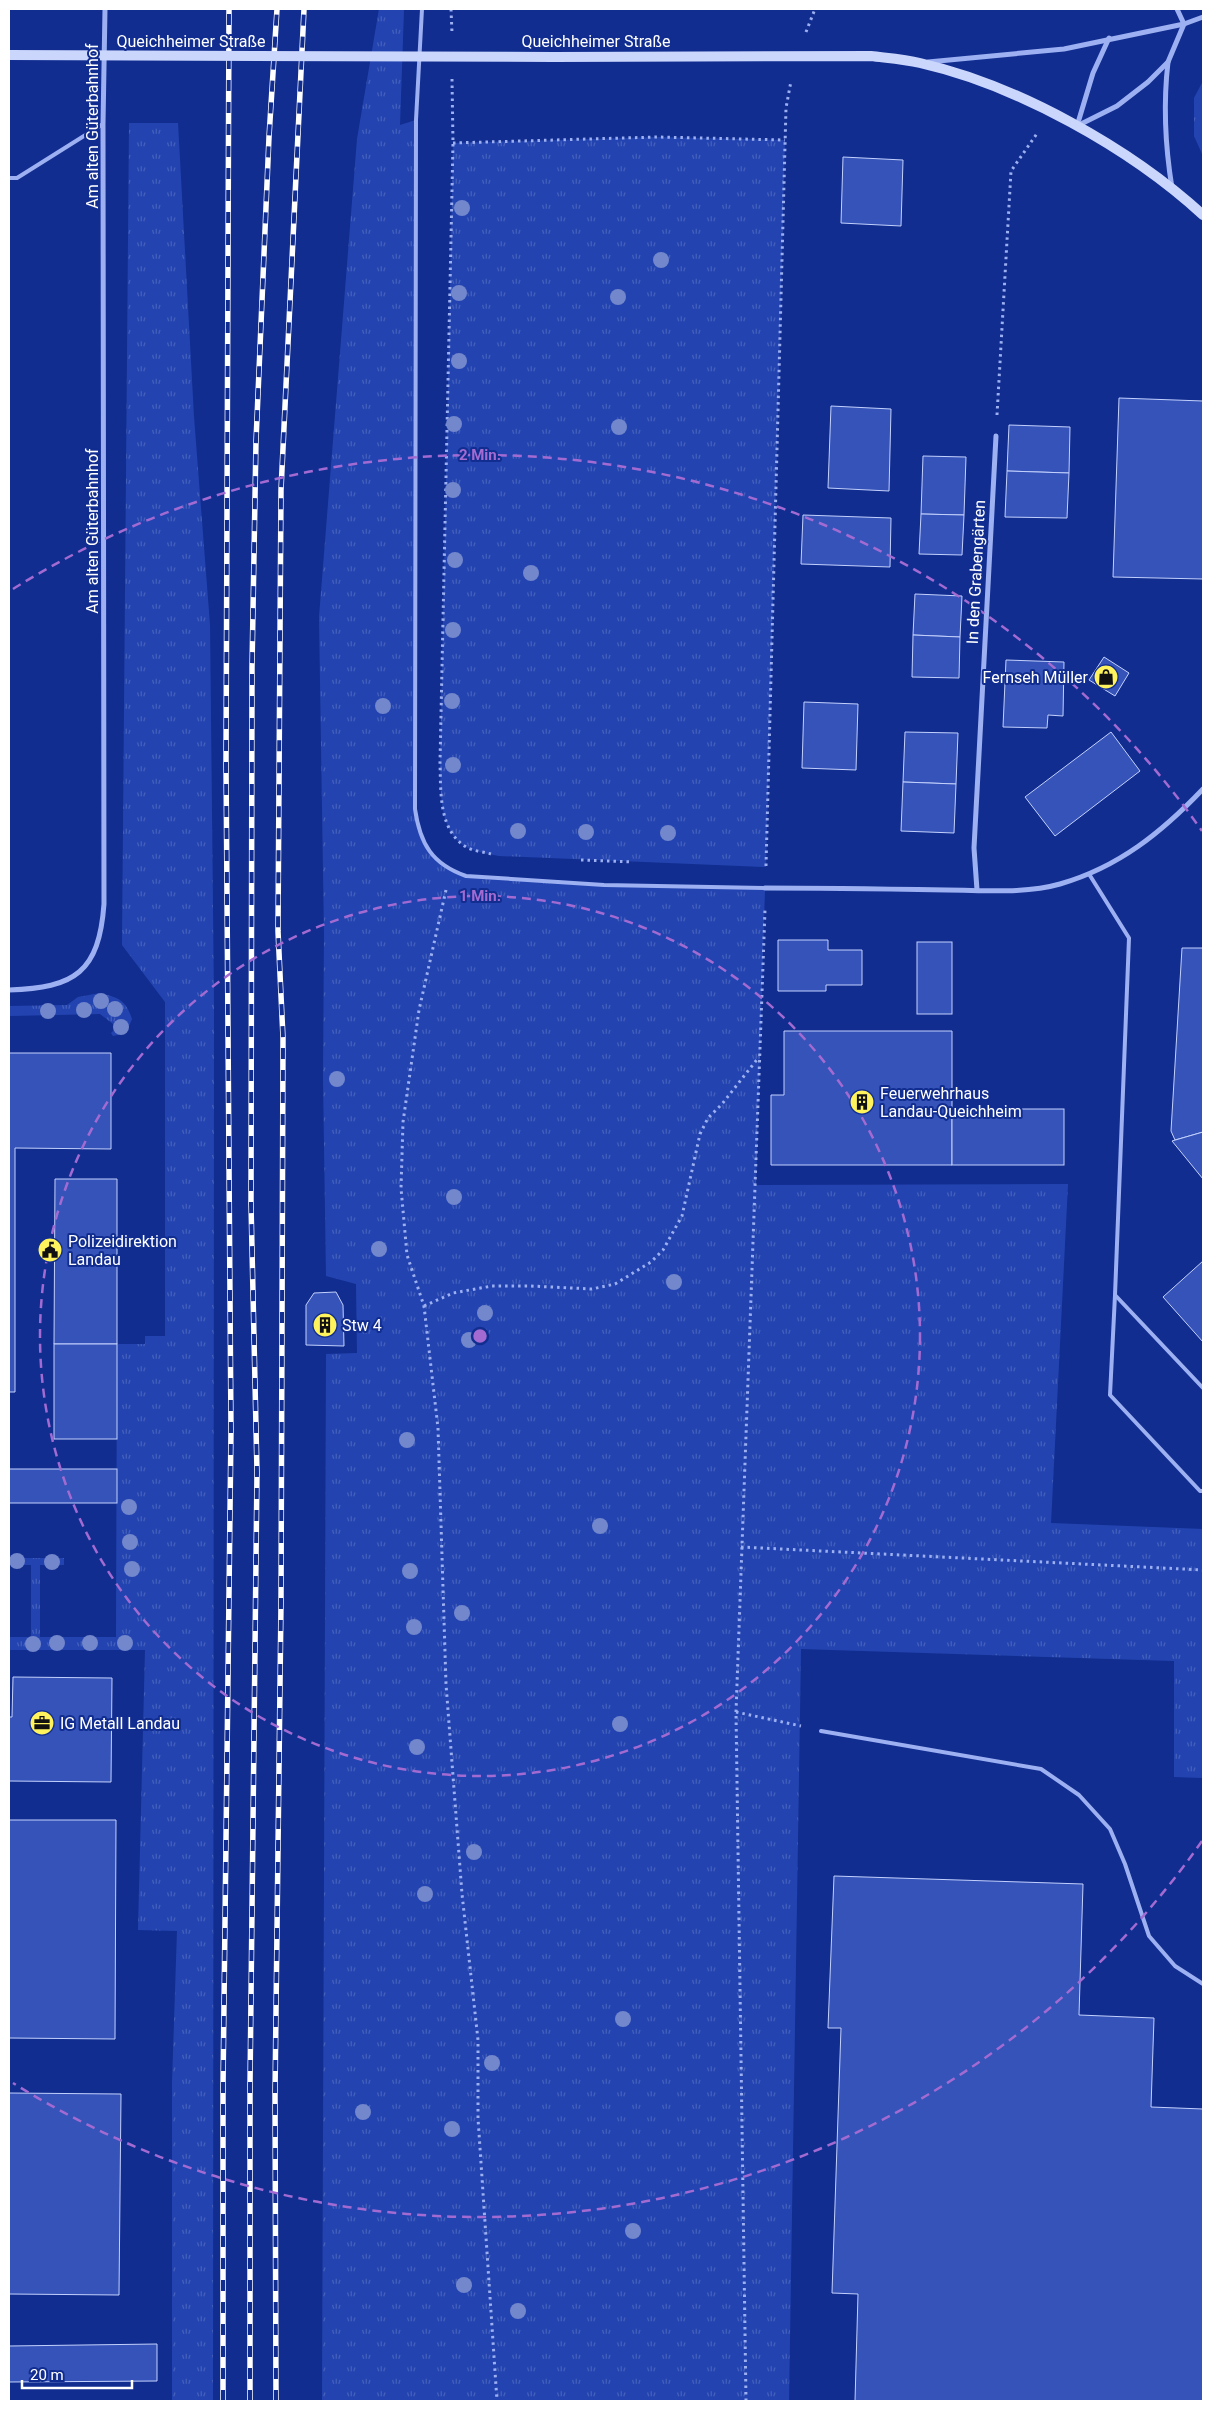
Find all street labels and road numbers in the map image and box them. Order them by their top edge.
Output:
street label: Queichheimer Straße [116,32,266,51]
street label: Queichheimer Straße [521,32,671,51]
street label: Am alten Güterbahnhof [83,43,102,209]
street label: Am alten Güterbahnhof [83,448,102,614]
street label: In den Grabengärten [963,499,989,645]

